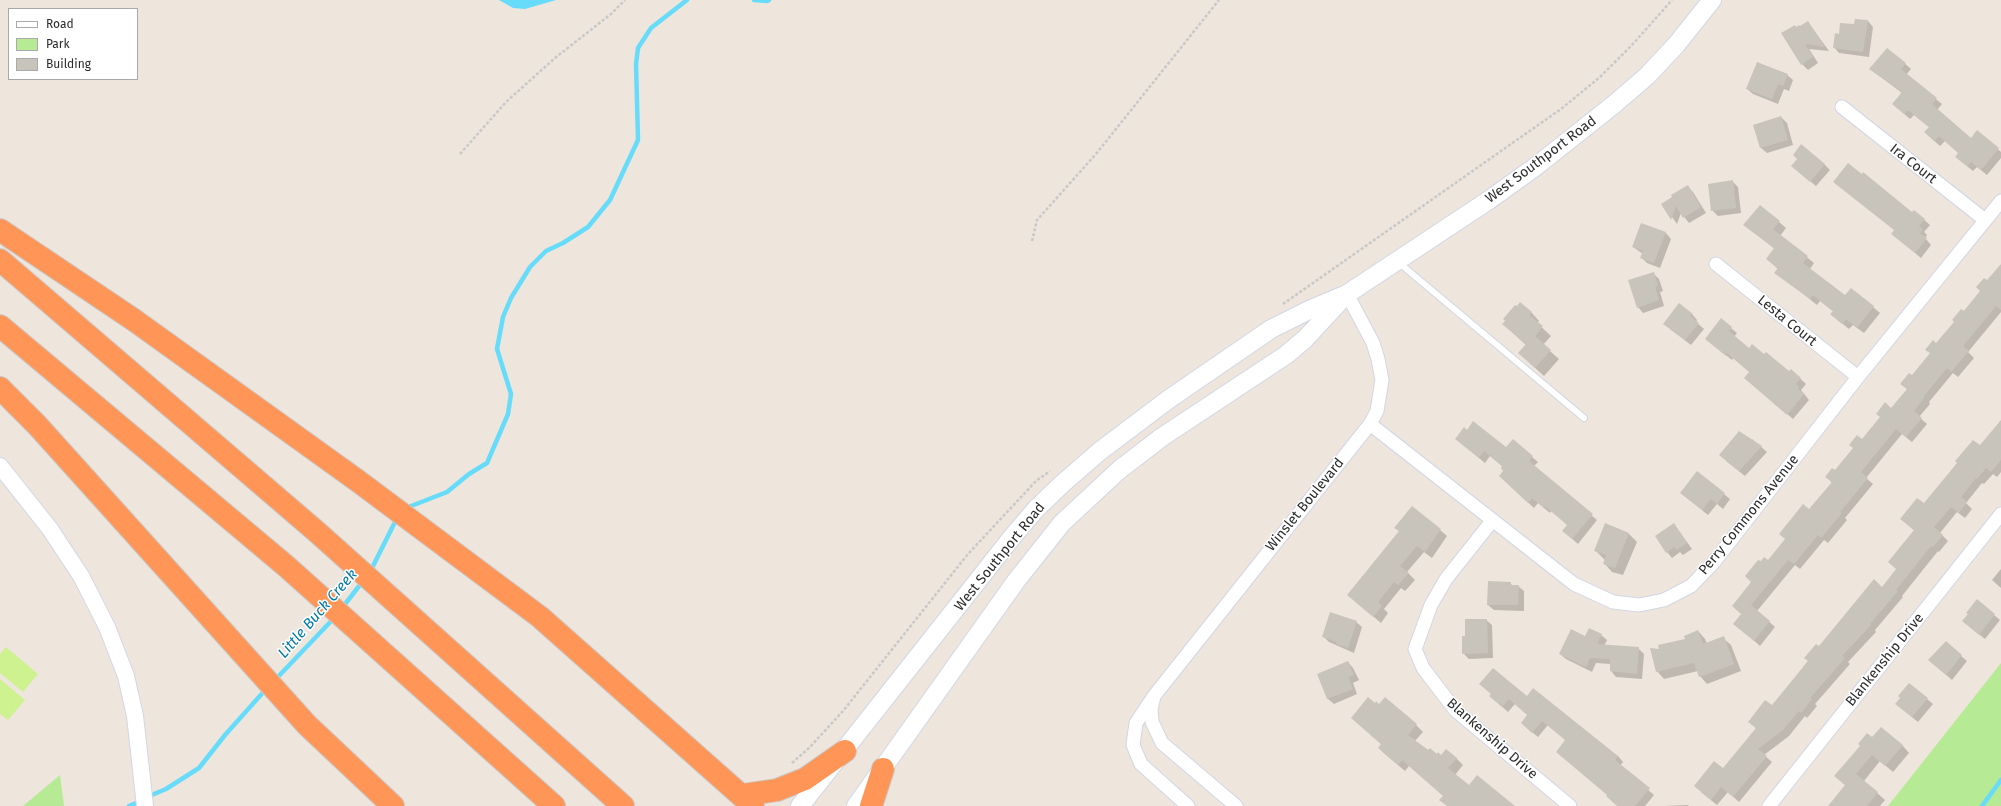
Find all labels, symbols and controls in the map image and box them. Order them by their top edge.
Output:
legend [8,8,138,80]
text: Road [46,17,74,31]
text: Park [46,37,70,51]
text: Building [46,57,91,71]
street label: West Southport Road [1482,113,1600,207]
street label: Ira Court [1886,141,1940,187]
street label: Lesta Court [1754,292,1820,350]
street label: Perry Commons Avenue [1695,452,1803,578]
street label: Winslet Boulevard [1262,455,1348,555]
street label: West Southport Road [951,499,1049,615]
water label: Little Buck Creek [275,566,361,662]
street label: Blankenship Drive [1842,610,1928,710]
street label: Blankenship Drive [1443,695,1541,783]

